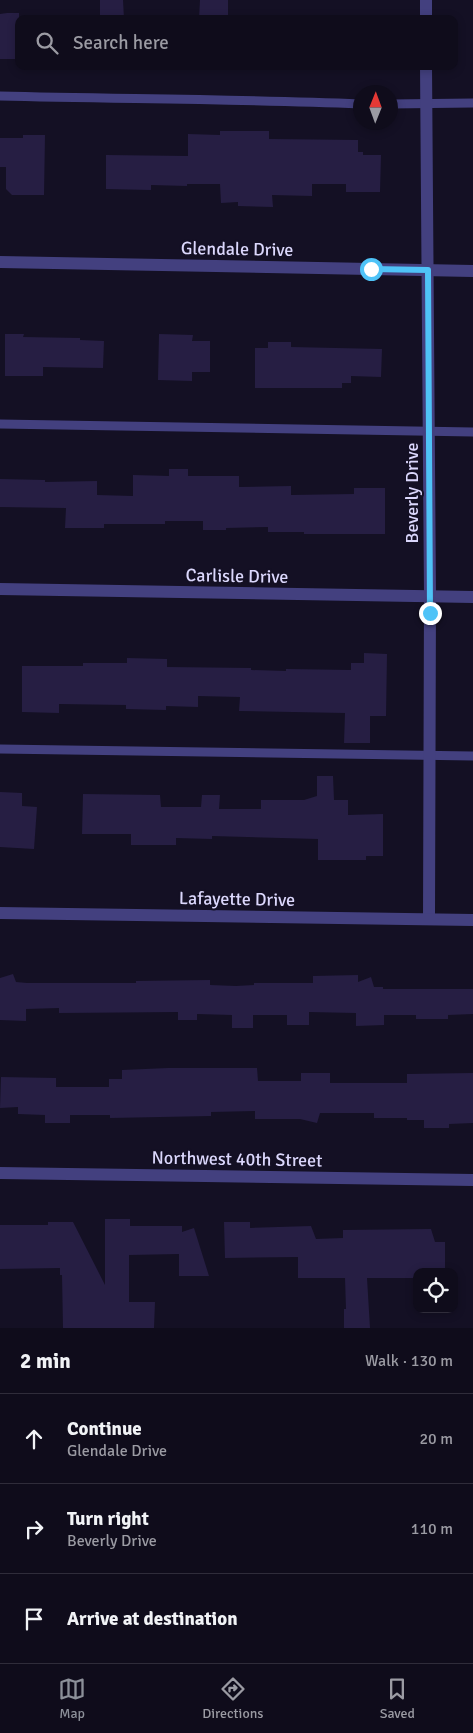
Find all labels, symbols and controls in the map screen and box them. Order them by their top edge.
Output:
search box [15,15,458,70]
icon: search [33,29,61,57]
text: Search here [73,31,169,55]
north arrow [353,85,398,130]
street label: Glendale Drive [181,237,293,261]
route start [360,258,383,281]
street label: Beverly Drive [401,443,423,543]
street label: Carlisle Drive [185,564,289,588]
route end [419,602,442,625]
street label: Lafayette Drive [179,887,295,911]
street label: Northwest 40th Street [151,1147,323,1171]
map controls [413,1268,458,1313]
button: locate [413,1268,458,1313]
text: 2 min [20,1348,71,1374]
text: Walk · 130 m [365,1351,453,1371]
text: Continue [67,1417,142,1441]
icon: ahead [20,1425,48,1453]
text: 20 m [419,1429,453,1449]
text: Glendale Drive [67,1441,167,1461]
text: Turn right [67,1507,149,1531]
icon: right [20,1515,48,1543]
text: 110 m [411,1519,453,1539]
text: Beverly Drive [67,1531,157,1551]
icon: arrive [20,1605,48,1633]
text: Arrive at destination [67,1607,238,1631]
tab: Map [58,1675,86,1722]
tab: Directions [202,1675,263,1722]
tab: Saved [380,1675,415,1722]

